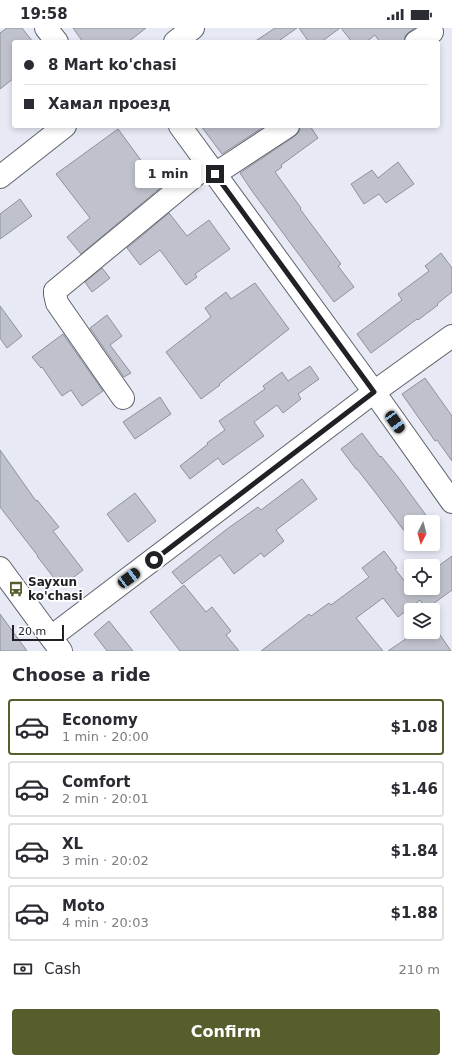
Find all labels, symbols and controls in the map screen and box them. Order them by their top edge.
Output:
text: 19:58 [20,5,68,23]
text: 8 Mart ko'chasi [48,56,177,74]
text: Хамал проезд [48,95,171,113]
callout: 1 min [135,160,201,188]
route end [206,165,224,183]
text: 1 min [148,166,188,181]
car [383,409,407,435]
north arrow [404,515,440,551]
map controls [404,515,440,639]
route start [145,551,163,569]
button: locate [404,559,440,595]
car [116,566,142,590]
place label: Sayxun ko'chasi [28,575,83,603]
bus stop icon: Sayxun ko'chasi [7,580,25,598]
button: layers [404,603,440,639]
scale bar [12,623,64,642]
text: 20 m [18,625,46,638]
text: Choose a ride [12,664,151,685]
icon: car [14,709,50,745]
text: Economy [62,711,138,729]
text: $1.08 [391,718,438,736]
text: 1 min · 20:00 [62,729,149,744]
icon: car [14,771,50,807]
text: Comfort [62,773,130,791]
text: $1.46 [391,780,438,798]
text: 2 min · 20:01 [62,791,149,806]
icon: car [14,833,50,869]
text: XL [62,835,83,853]
text: $1.84 [391,842,438,860]
text: 3 min · 20:02 [62,853,149,868]
icon: car [14,895,50,931]
text: Moto [62,897,105,915]
text: $1.88 [391,904,438,922]
text: 4 min · 20:03 [62,915,149,930]
icon: cash [12,958,34,980]
text: Cash [44,960,81,978]
text: 210 m [398,962,440,977]
button: Confirm [12,1009,440,1055]

